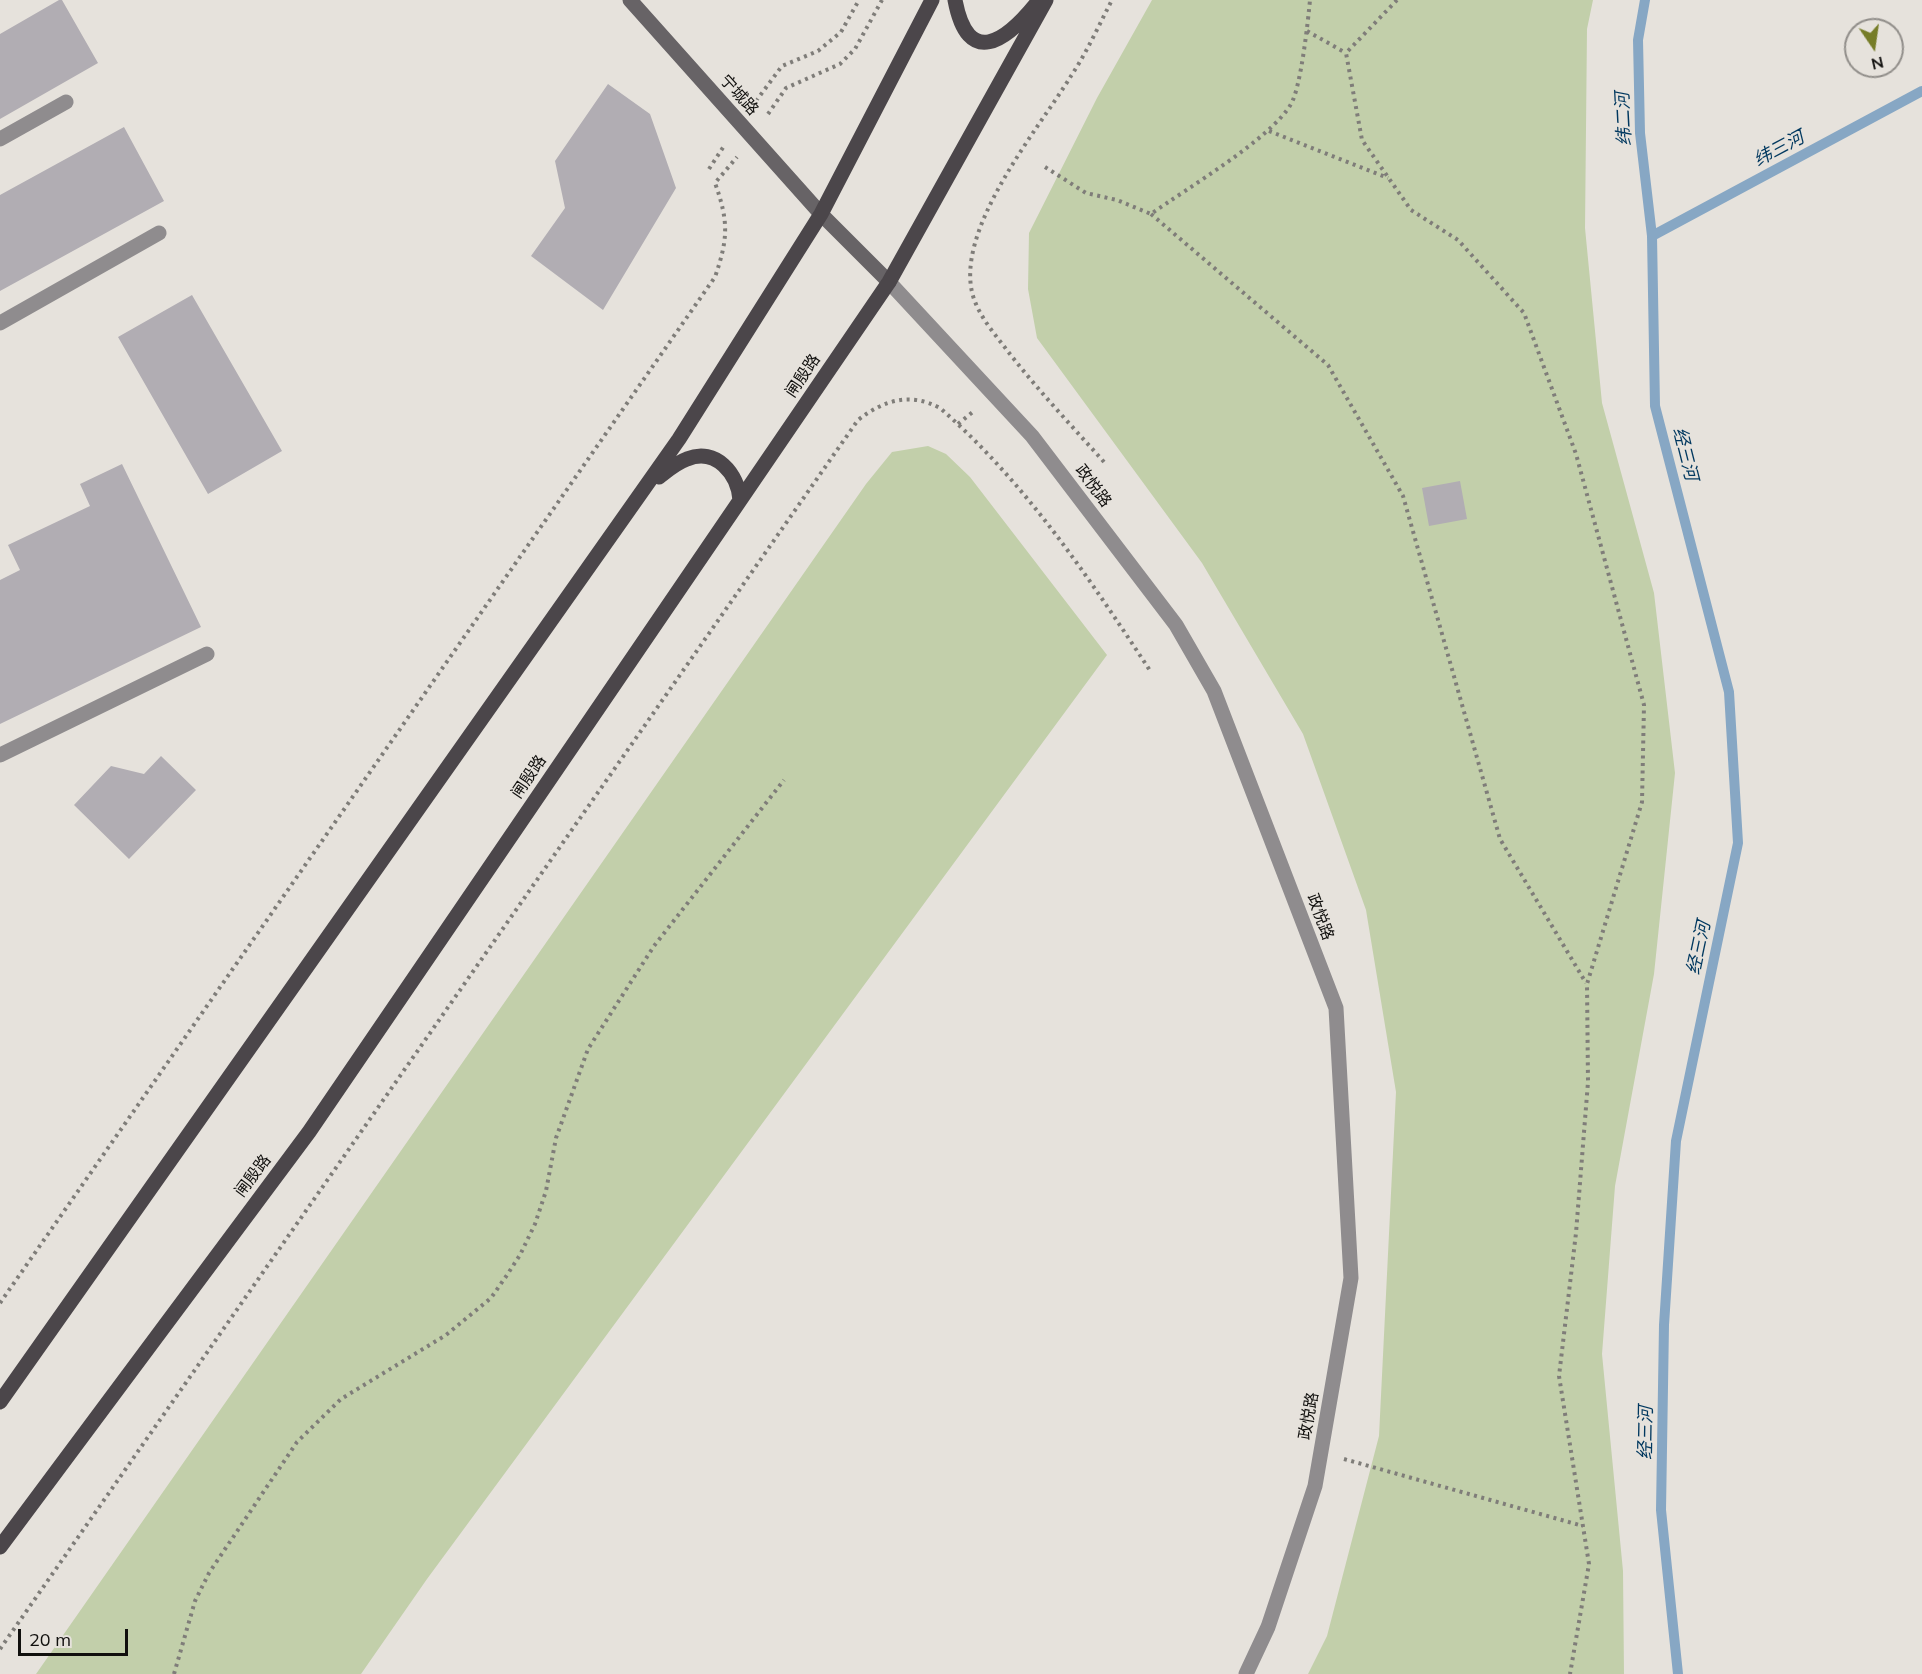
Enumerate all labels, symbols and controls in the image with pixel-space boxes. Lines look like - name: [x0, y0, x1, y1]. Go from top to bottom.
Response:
- north arrow: [1844, 18, 1904, 78]
- text: N: [1869, 52, 1886, 75]
- street label: 宁城路: [716, 71, 762, 119]
- water label: 纬二河: [1612, 91, 1636, 147]
- water label: 纬三河: [1750, 127, 1808, 171]
- street label: 闸殷路: [782, 351, 824, 401]
- water label: 经三河: [1668, 425, 1702, 483]
- street label: 政悦路: [1071, 461, 1115, 511]
- street label: 闸殷路: [508, 752, 550, 802]
- street label: 政悦路: [1302, 891, 1338, 943]
- water label: 经三河: [1683, 919, 1715, 977]
- street label: 闸殷路: [231, 1151, 275, 1201]
- street label: 政悦路: [1295, 1391, 1323, 1441]
- water label: 经三河: [1635, 1406, 1657, 1460]
- scale bar: [21, 1617, 130, 1655]
- text: 20 m: [29, 1628, 71, 1651]

